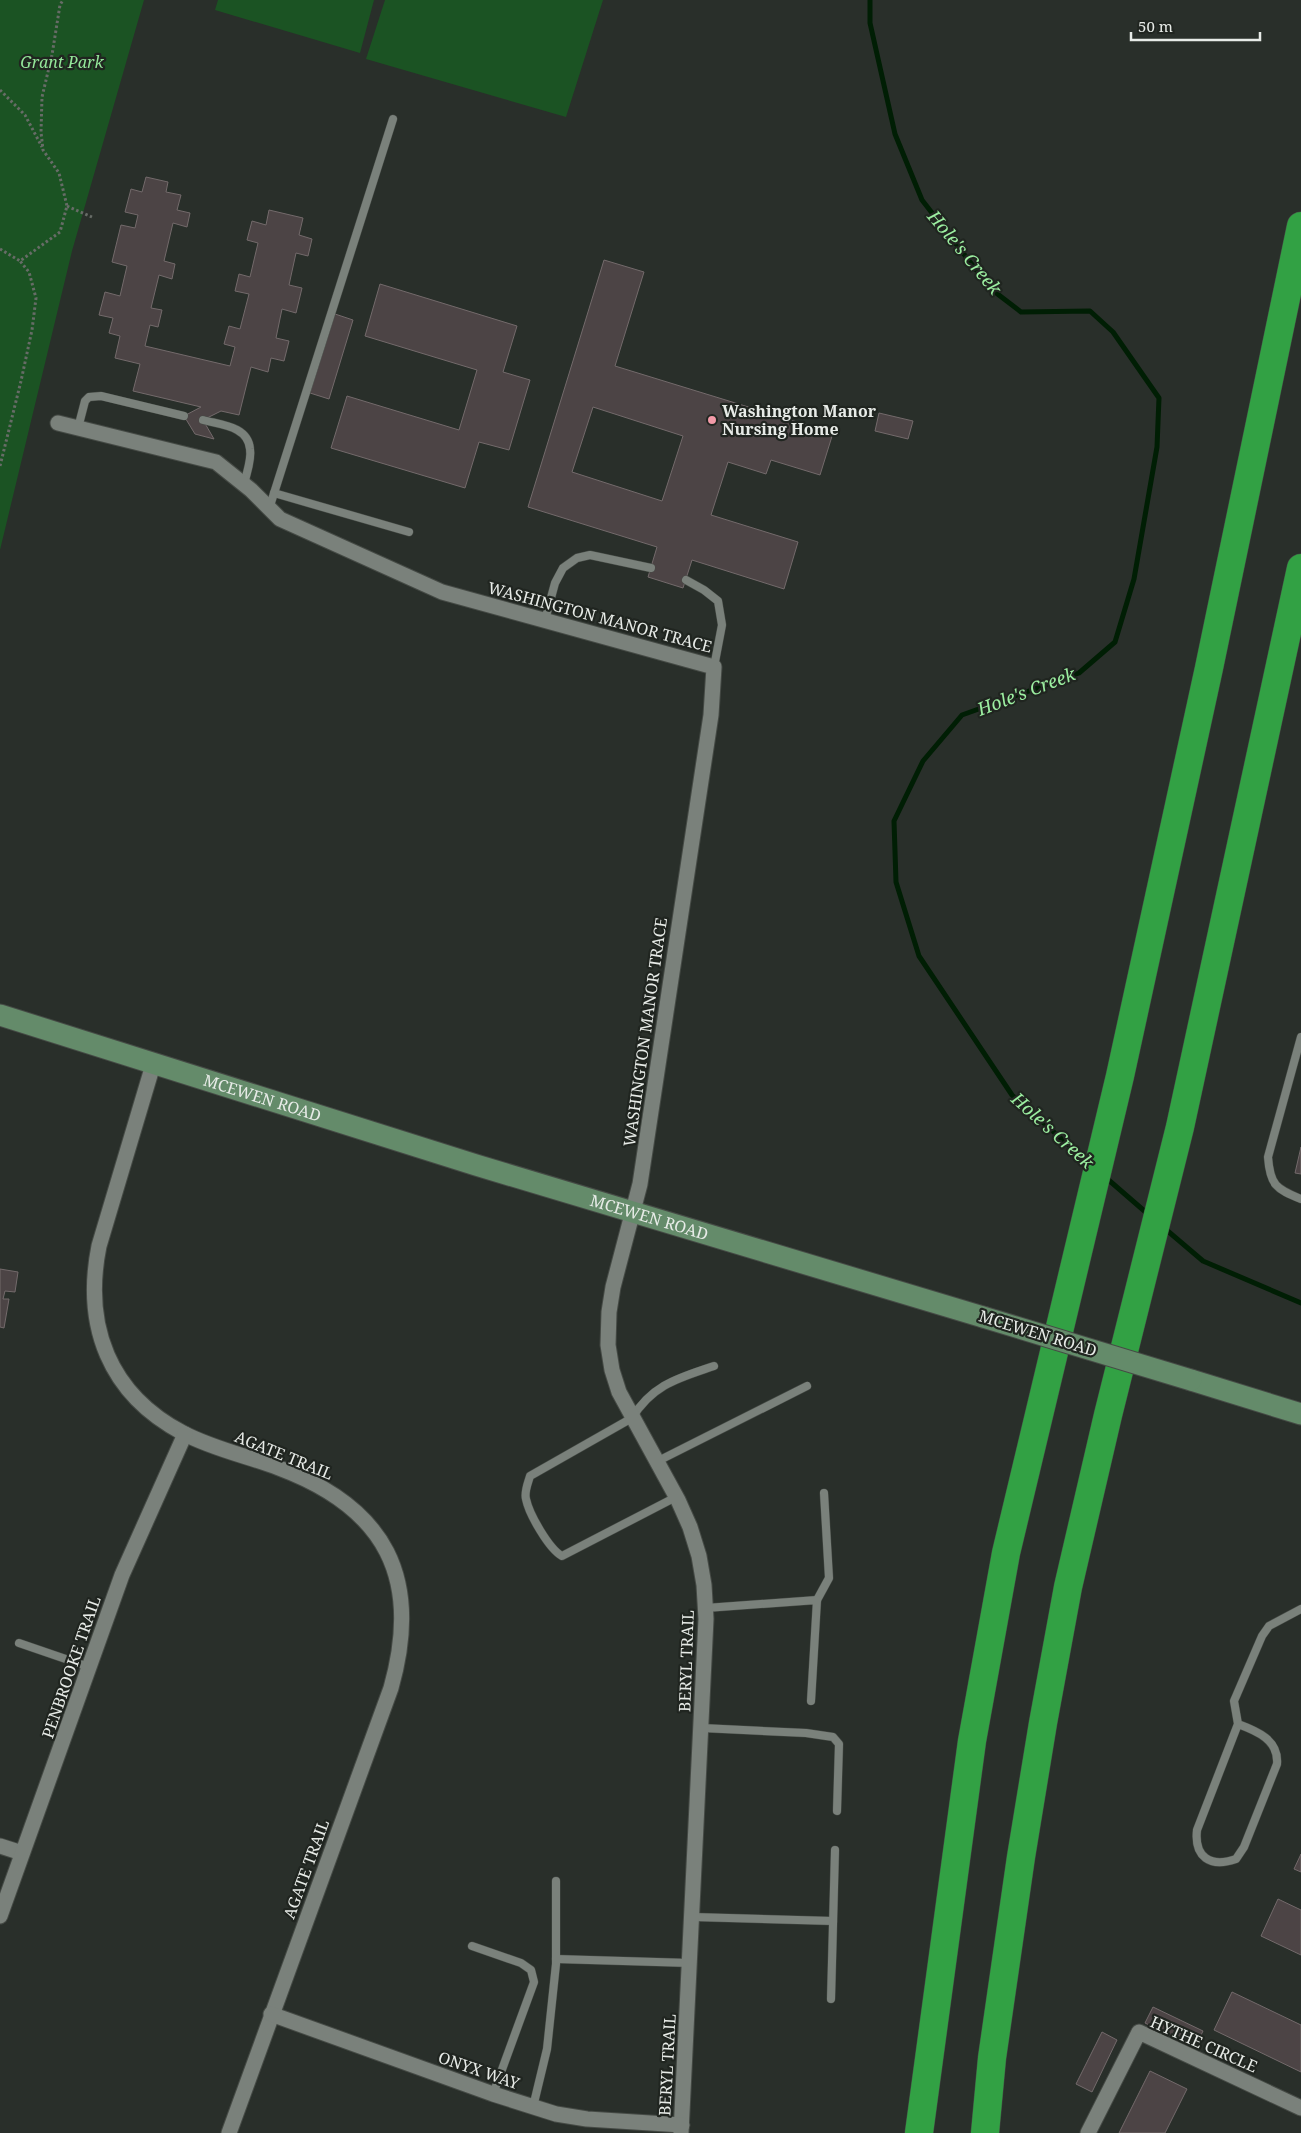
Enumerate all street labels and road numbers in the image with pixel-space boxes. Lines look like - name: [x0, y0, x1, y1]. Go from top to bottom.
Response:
- street label: WASHINGTON MANOR TRACE: [485, 576, 715, 658]
- street label: WASHINGTON MANOR TRACE: [618, 916, 672, 1148]
- street label: MCEWEN ROAD: [201, 1069, 324, 1127]
- street label: MCEWEN ROAD: [588, 1189, 711, 1245]
- street label: MCEWEN ROAD: [976, 1305, 1100, 1361]
- street label: AGATE TRAIL: [232, 1425, 336, 1485]
- street label: PENBROOKE TRAIL: [36, 1593, 106, 1741]
- street label: BERYL TRAIL: [673, 1610, 699, 1712]
- street label: AGATE TRAIL: [278, 1816, 334, 1922]
- street label: HYTHE CIRCLE: [1147, 2011, 1261, 2077]
- street label: BERYL TRAIL: [653, 2013, 681, 2117]
- street label: ONYX WAY: [435, 2046, 524, 2094]

